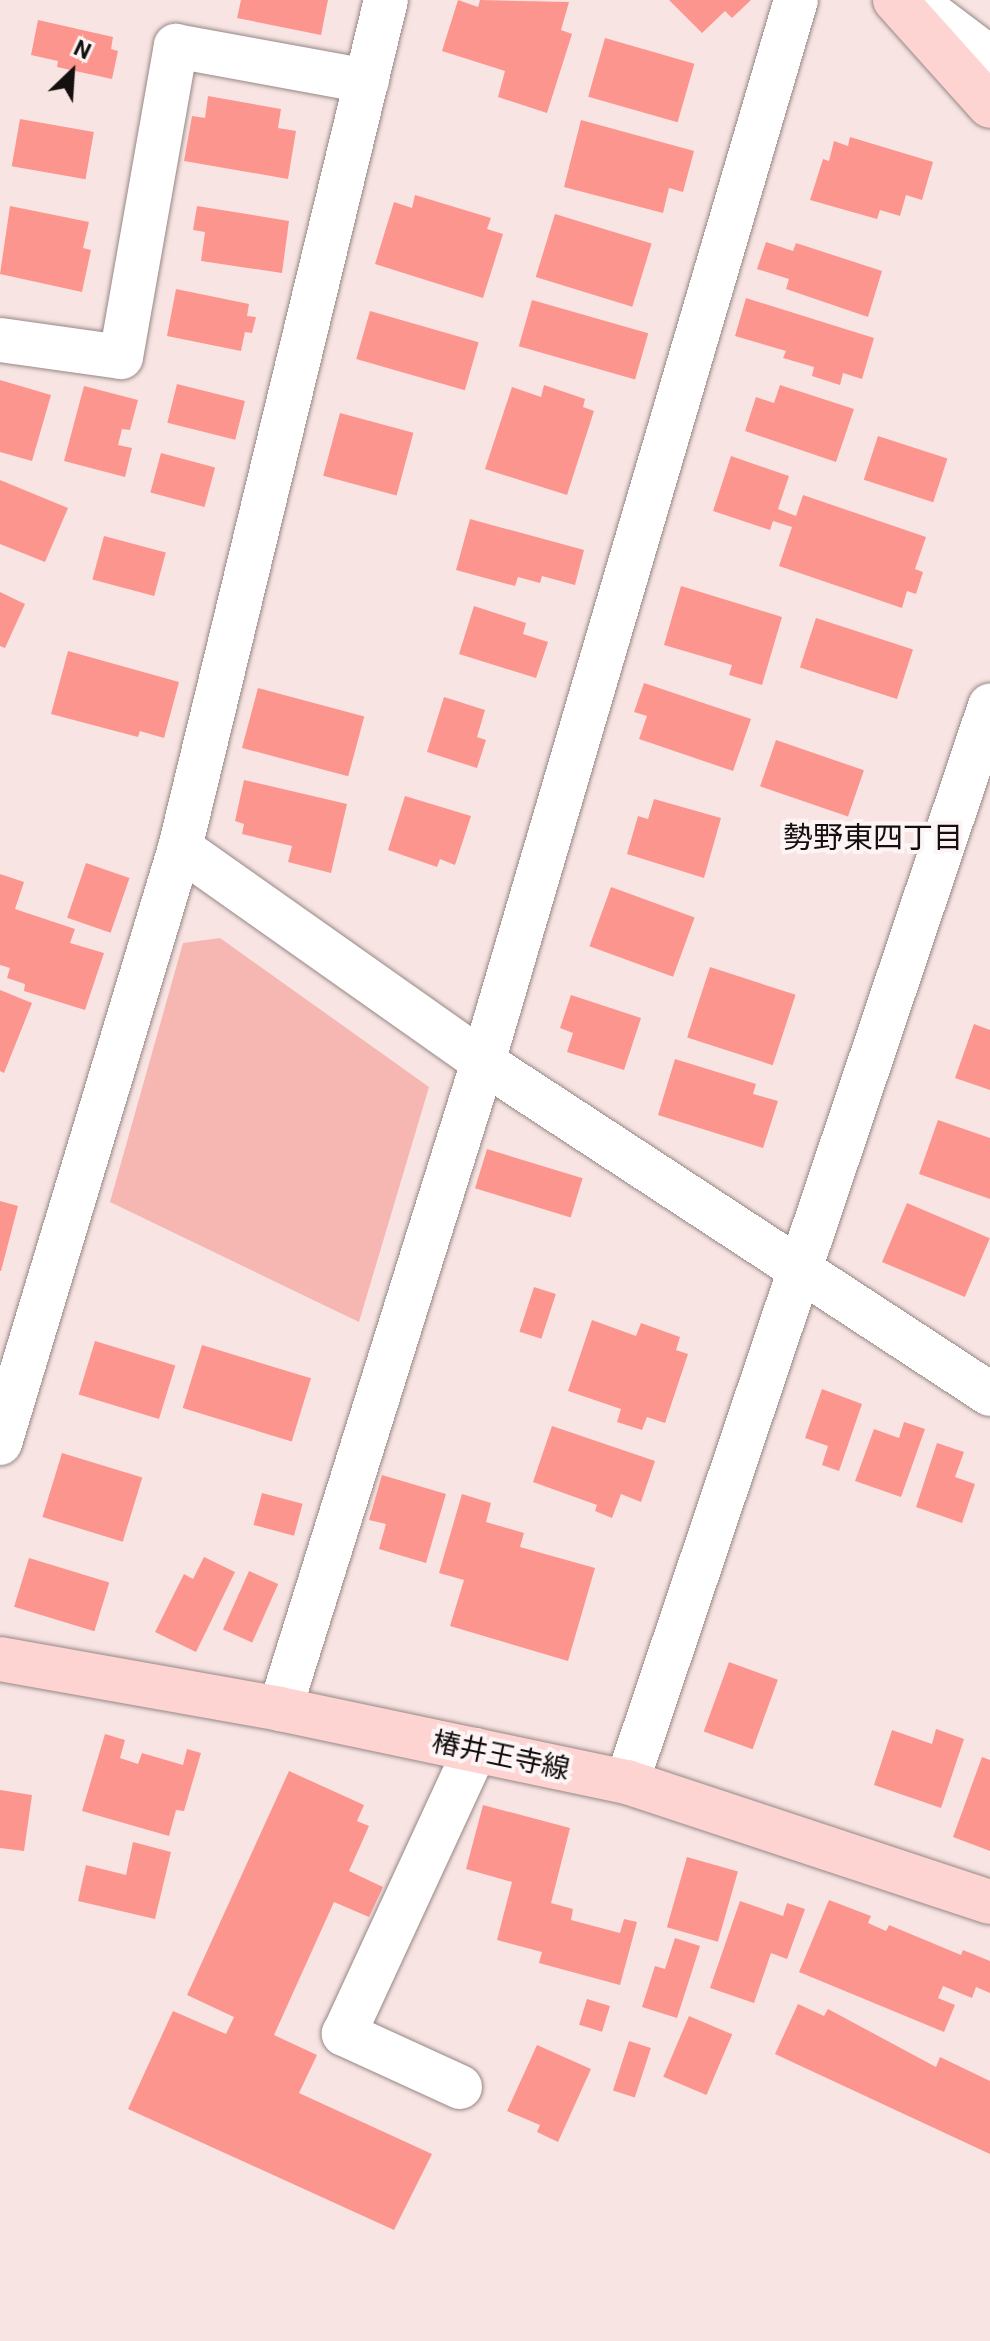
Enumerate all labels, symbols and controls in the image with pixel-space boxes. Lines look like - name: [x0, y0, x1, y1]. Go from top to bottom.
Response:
- north arrow: [32, 32, 112, 112]
- text: N: [70, 35, 95, 64]
- district label: 勢野東四丁目: [783, 820, 963, 856]
- street label: 椿井王寺線: [429, 1725, 573, 1787]

